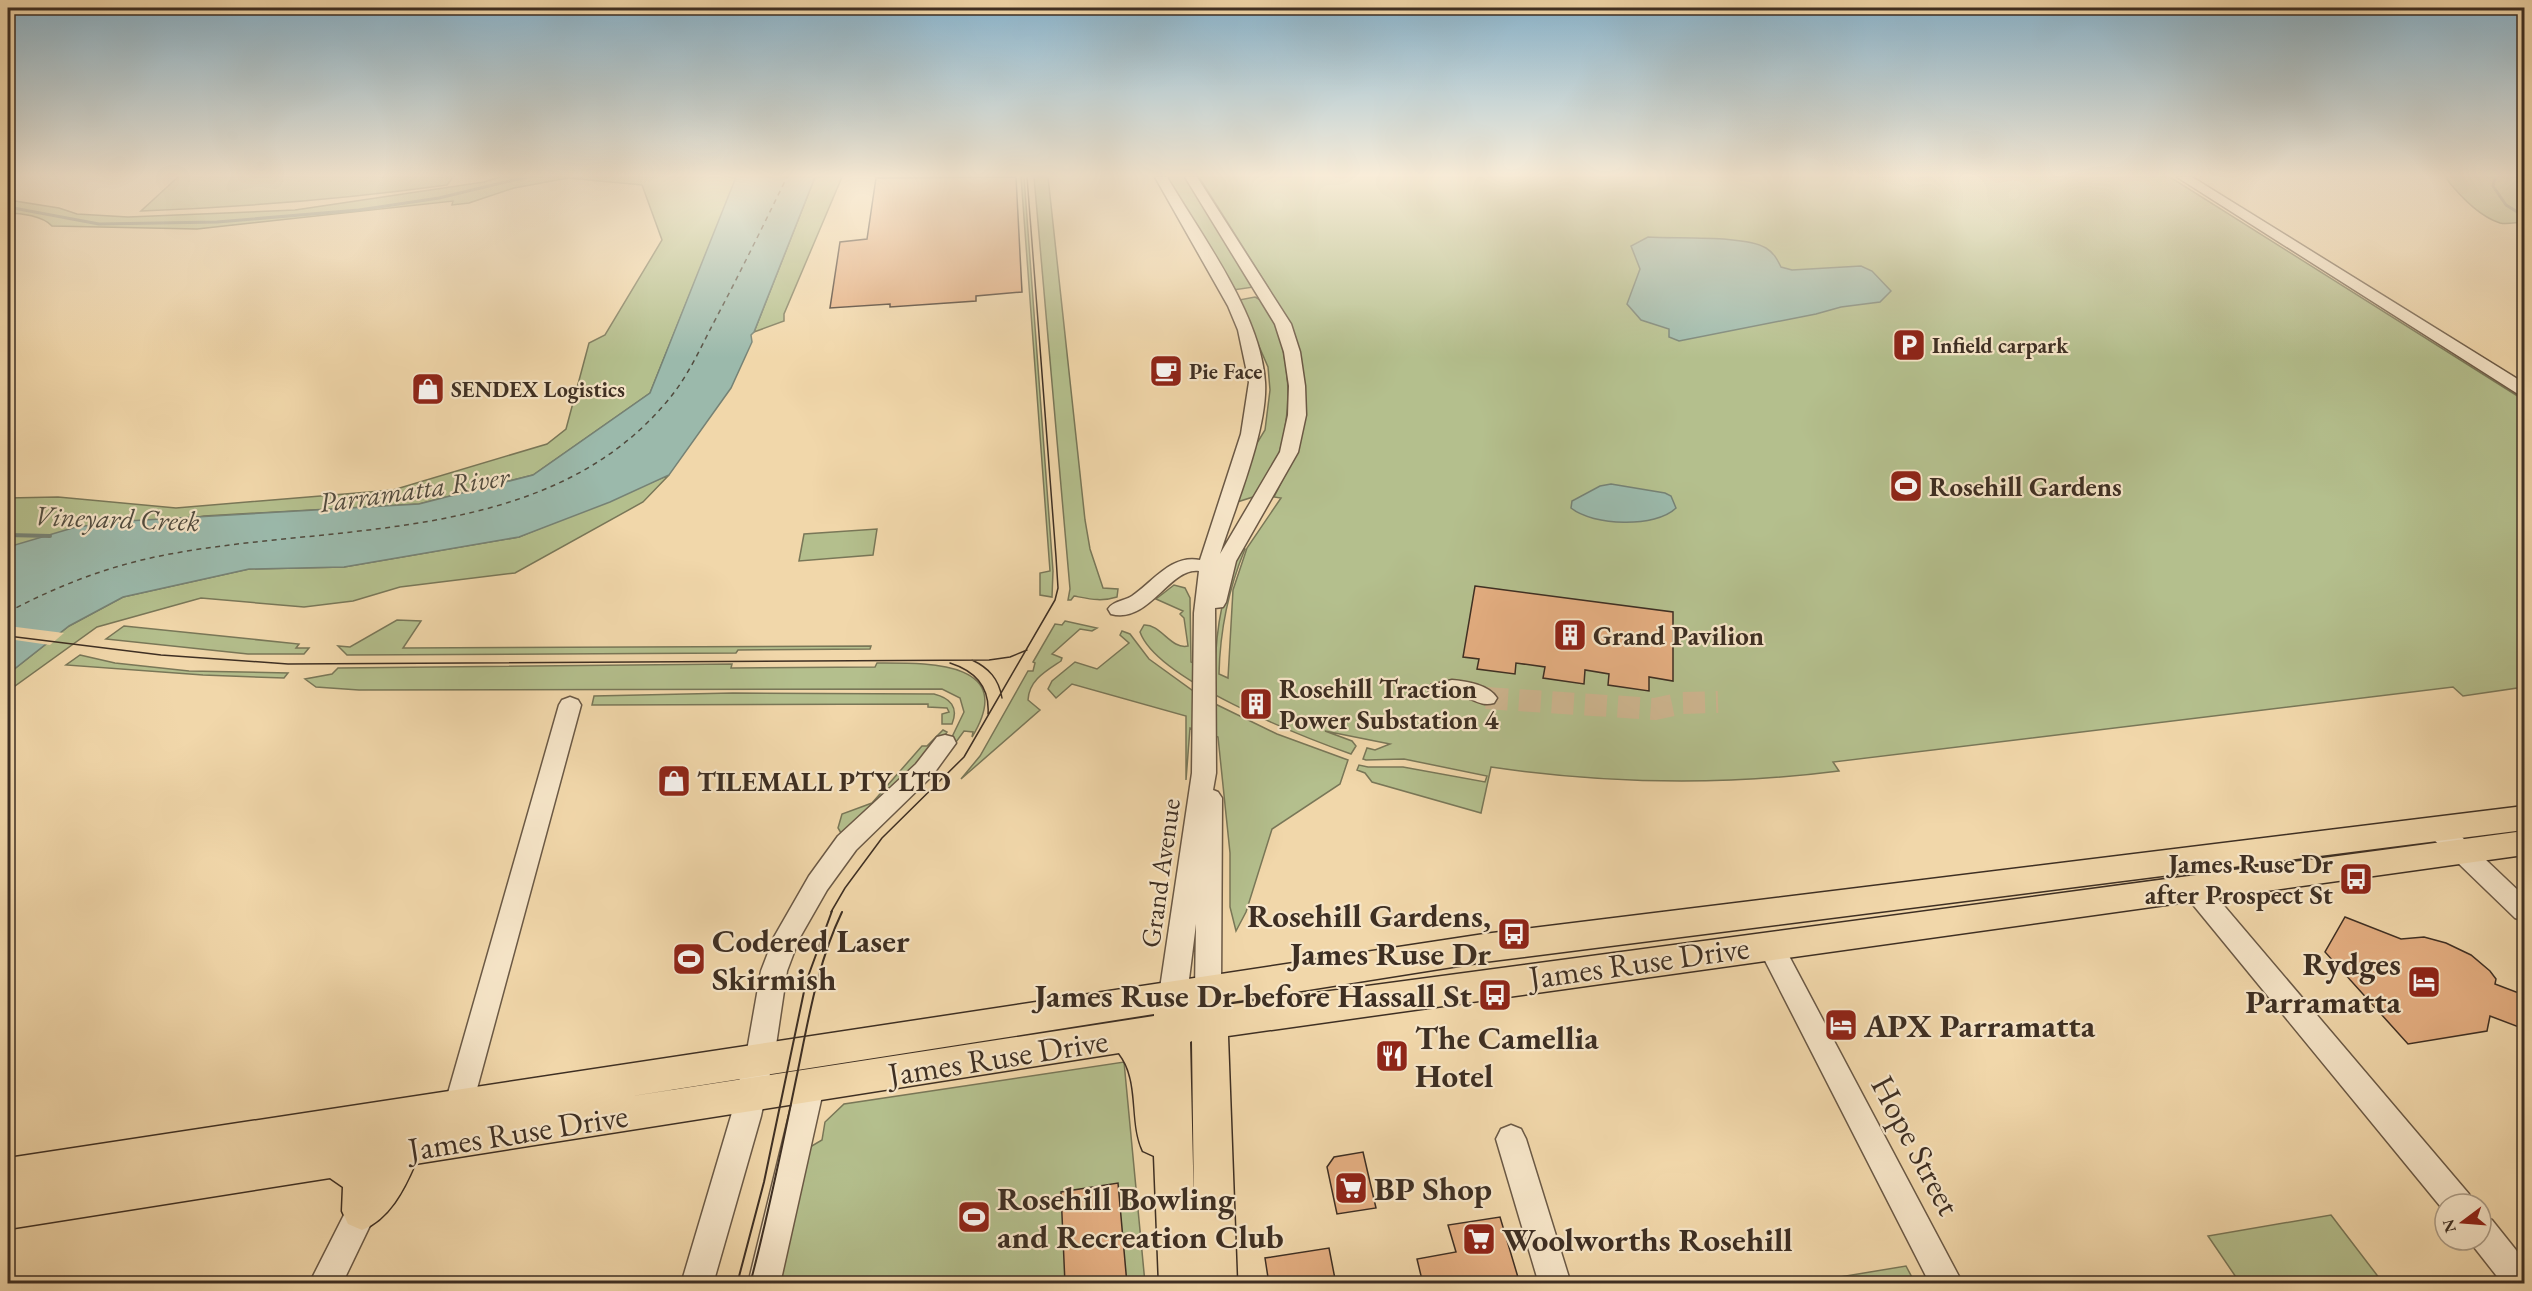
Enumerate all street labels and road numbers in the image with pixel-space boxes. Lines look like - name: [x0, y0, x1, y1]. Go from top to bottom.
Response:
- street label: Grand Avenue: [1132, 796, 1188, 950]
- street label: James Ruse Drive: [1523, 925, 1752, 999]
- street label: James Ruse Drive: [882, 1018, 1111, 1096]
- street label: Hope Street: [1861, 1068, 1971, 1223]
- street label: James Ruse Drive: [402, 1093, 631, 1171]

